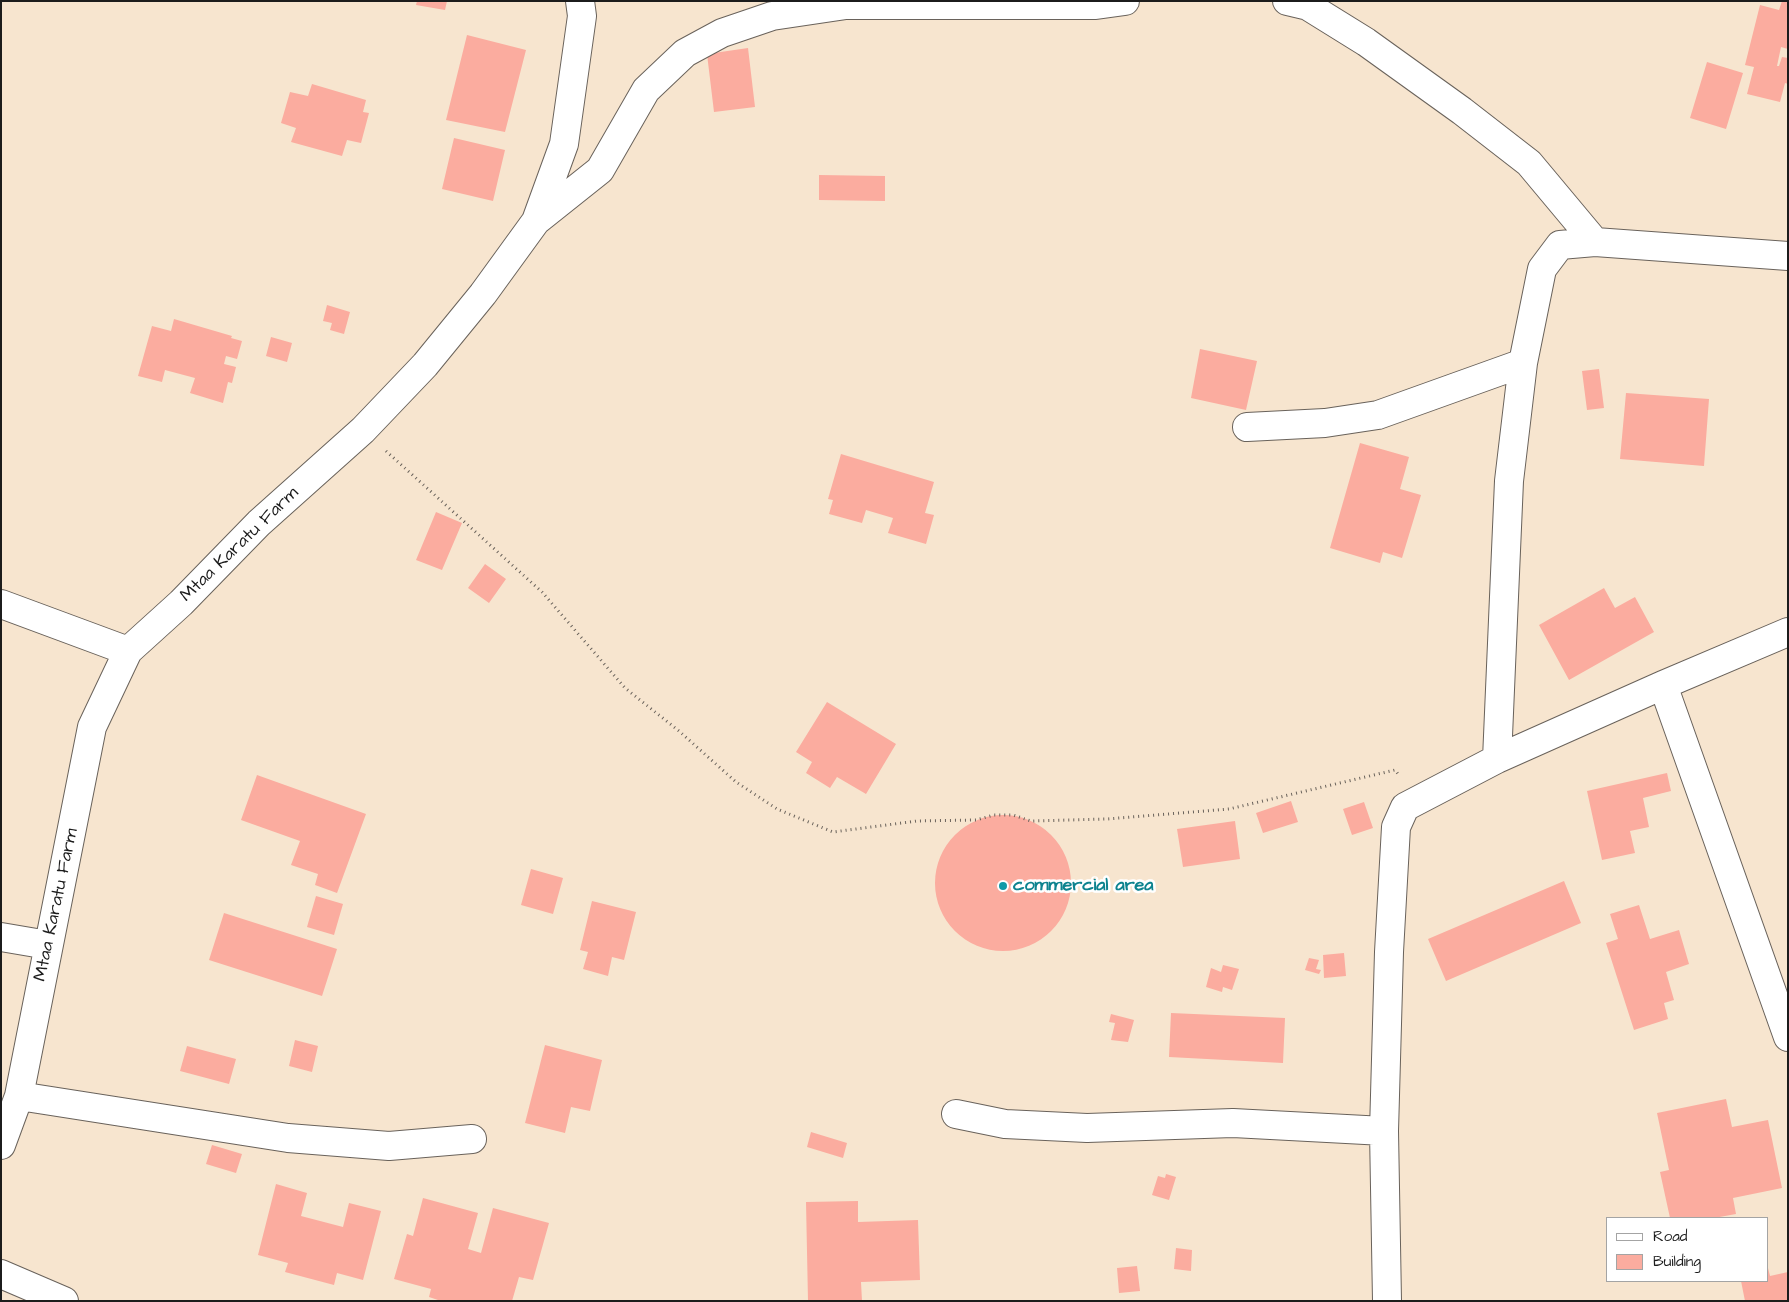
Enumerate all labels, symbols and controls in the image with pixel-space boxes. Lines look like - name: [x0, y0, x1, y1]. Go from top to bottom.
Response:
- street label: Mtaa Karatu Farm: [176, 483, 304, 607]
- street label: Mtaa Karatu Farm: [30, 826, 84, 984]
- place label: commercial area: [1013, 875, 1154, 897]
- marker: commercial area: [997, 880, 1009, 892]
- legend: [1606, 1217, 1769, 1282]
- text: Road: [1653, 1226, 1687, 1247]
- text: Building: [1653, 1251, 1701, 1272]

